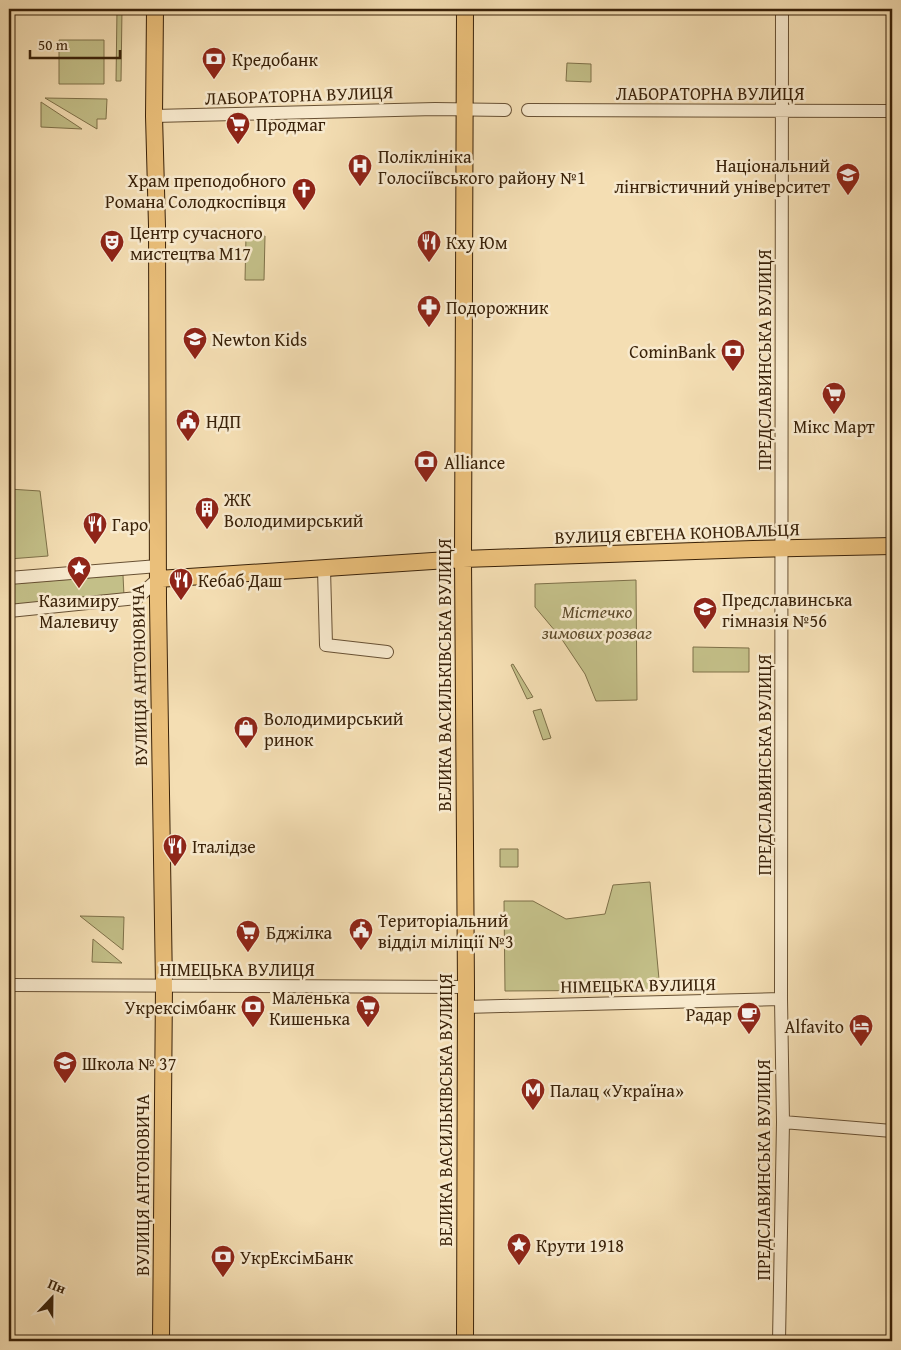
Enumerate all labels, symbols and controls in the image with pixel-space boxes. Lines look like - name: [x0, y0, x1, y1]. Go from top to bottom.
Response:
- scale bar: [30, 28, 120, 60]
- text: 50 m: [38, 34, 69, 55]
- bank icon: Кредобанк: [201, 46, 227, 80]
- place label: Кредобанк: [232, 46, 318, 73]
- street label: ЛАБОРАТОРНА ВУЛИЦЯ: [204, 78, 394, 112]
- street label: ЛАБОРАТОРНА ВУЛИЦЯ: [616, 80, 805, 107]
- supermarket icon: Продмаг: [225, 111, 251, 145]
- place label: Продмаг: [256, 111, 326, 138]
- place label: Поліклініка Голосіївського району №1: [378, 143, 586, 191]
- place label: Національний лінгвістичний університет: [614, 152, 830, 200]
- hospital icon: Поліклініка Голосіївського району №1: [347, 153, 373, 187]
- school or university icon: Національний лінгвістичний університет: [835, 162, 861, 196]
- place label: Храм преподобного Романа Солодкоспівця: [105, 167, 286, 215]
- church icon: Храм преподобного Романа Солодкоспівця: [291, 177, 317, 211]
- place label: Центр сучасного мистецтва M17: [130, 219, 263, 267]
- theatre icon: Центр сучасного мистецтва M17: [99, 229, 125, 263]
- restaurant icon: Кху Юм: [416, 229, 442, 263]
- place label: Кху Юм: [446, 229, 508, 256]
- street label: ПРЕДСЛАВИНСЬКА ВУЛИЦЯ: [751, 249, 778, 470]
- pharmacy icon: Подорожник: [416, 294, 442, 328]
- place label: Подорожник: [446, 294, 549, 321]
- school or university icon: Newton Kids: [182, 326, 208, 360]
- place label: Newton Kids: [212, 326, 307, 353]
- place label: CominBank: [629, 338, 717, 365]
- bank icon: CominBank: [720, 338, 746, 372]
- supermarket icon: Мікс Март: [821, 381, 847, 415]
- public building icon: НДП: [175, 408, 201, 442]
- place label: НДП: [206, 408, 241, 435]
- place label: Мікс Март: [793, 413, 875, 440]
- bank icon: Alliance: [413, 449, 439, 483]
- place label: Alliance: [444, 449, 505, 476]
- place label: ЖК Володимирський: [223, 486, 364, 534]
- building icon: ЖК Володимирський: [194, 496, 220, 530]
- restaurant icon: Гаро: [82, 511, 108, 545]
- place label: Гаро: [112, 511, 148, 538]
- street label: ВУЛИЦЯ ЄВГЕНА КОНОВАЛЬЦЯ: [554, 515, 800, 551]
- street label: ВЕЛИКА ВАСИЛЬКІВСЬКА ВУЛИЦЯ: [431, 538, 458, 811]
- place icon: Казимиру Малевичу: [66, 555, 92, 589]
- restaurant icon: Кебаб Даш: [168, 567, 194, 601]
- place label: Кебаб Даш: [198, 567, 283, 594]
- street label: ВУЛИЦЯ АНТОНОВИЧА: [124, 584, 154, 766]
- place label: Предславинська гімназія №56: [722, 586, 853, 634]
- place label: Казимиру Малевичу: [39, 587, 119, 635]
- school or university icon: Предславинська гімназія №56: [692, 596, 718, 630]
- park label: Містечко зимових розваг: [541, 598, 652, 646]
- street label: ПРЕДСЛАВИНСЬКА ВУЛИЦЯ: [751, 654, 778, 875]
- place label: Володимирський ринок: [264, 705, 404, 753]
- shop icon: Володимирський ринок: [233, 715, 259, 749]
- restaurant icon: Італідзе: [162, 833, 188, 867]
- place label: Італідзе: [192, 833, 256, 860]
- place label: Територіальний відділ міліції №3: [378, 907, 514, 955]
- public building icon: Територіальний відділ міліції №3: [348, 917, 374, 951]
- supermarket icon: Бджілка: [235, 919, 261, 953]
- place label: Бджілка: [266, 919, 333, 946]
- street label: НІМЕЦЬКА ВУЛИЦЯ: [159, 956, 315, 983]
- street label: НІМЕЦЬКА ВУЛИЦЯ: [560, 970, 716, 1000]
- street label: ВЕЛИКА ВАСИЛЬКІВСЬКА ВУЛИЦЯ: [432, 973, 459, 1246]
- place label: Маленька Кишенька: [269, 984, 350, 1032]
- place label: Укрексімбанк: [124, 994, 237, 1021]
- bank icon: Укрексімбанк: [240, 994, 266, 1028]
- supermarket icon: Маленька Кишенька: [355, 994, 381, 1028]
- place label: Радар: [686, 1001, 732, 1028]
- cafe icon: Радар: [736, 1001, 762, 1035]
- place label: Alfavito: [784, 1013, 844, 1040]
- hotel icon: Alfavito: [848, 1013, 874, 1047]
- school or university icon: Школа № 37: [52, 1050, 78, 1084]
- place label: Школа № 37: [82, 1050, 176, 1077]
- street label: ПРЕДСЛАВИНСЬКА ВУЛИЦЯ: [750, 1059, 777, 1280]
- metro station icon: Палац «Україна»: [520, 1077, 546, 1111]
- place label: Палац «Україна»: [550, 1077, 684, 1104]
- street label: ВУЛИЦЯ АНТОНОВИЧА: [129, 1094, 156, 1276]
- place icon: Крути 1918: [506, 1232, 532, 1266]
- place label: Крути 1918: [536, 1232, 624, 1259]
- bank icon: УкрЕксімБанк: [210, 1244, 236, 1278]
- place label: УкрЕксімБанк: [240, 1244, 354, 1271]
- north arrow: [28, 1272, 78, 1322]
- text: Пн: [45, 1273, 69, 1299]

